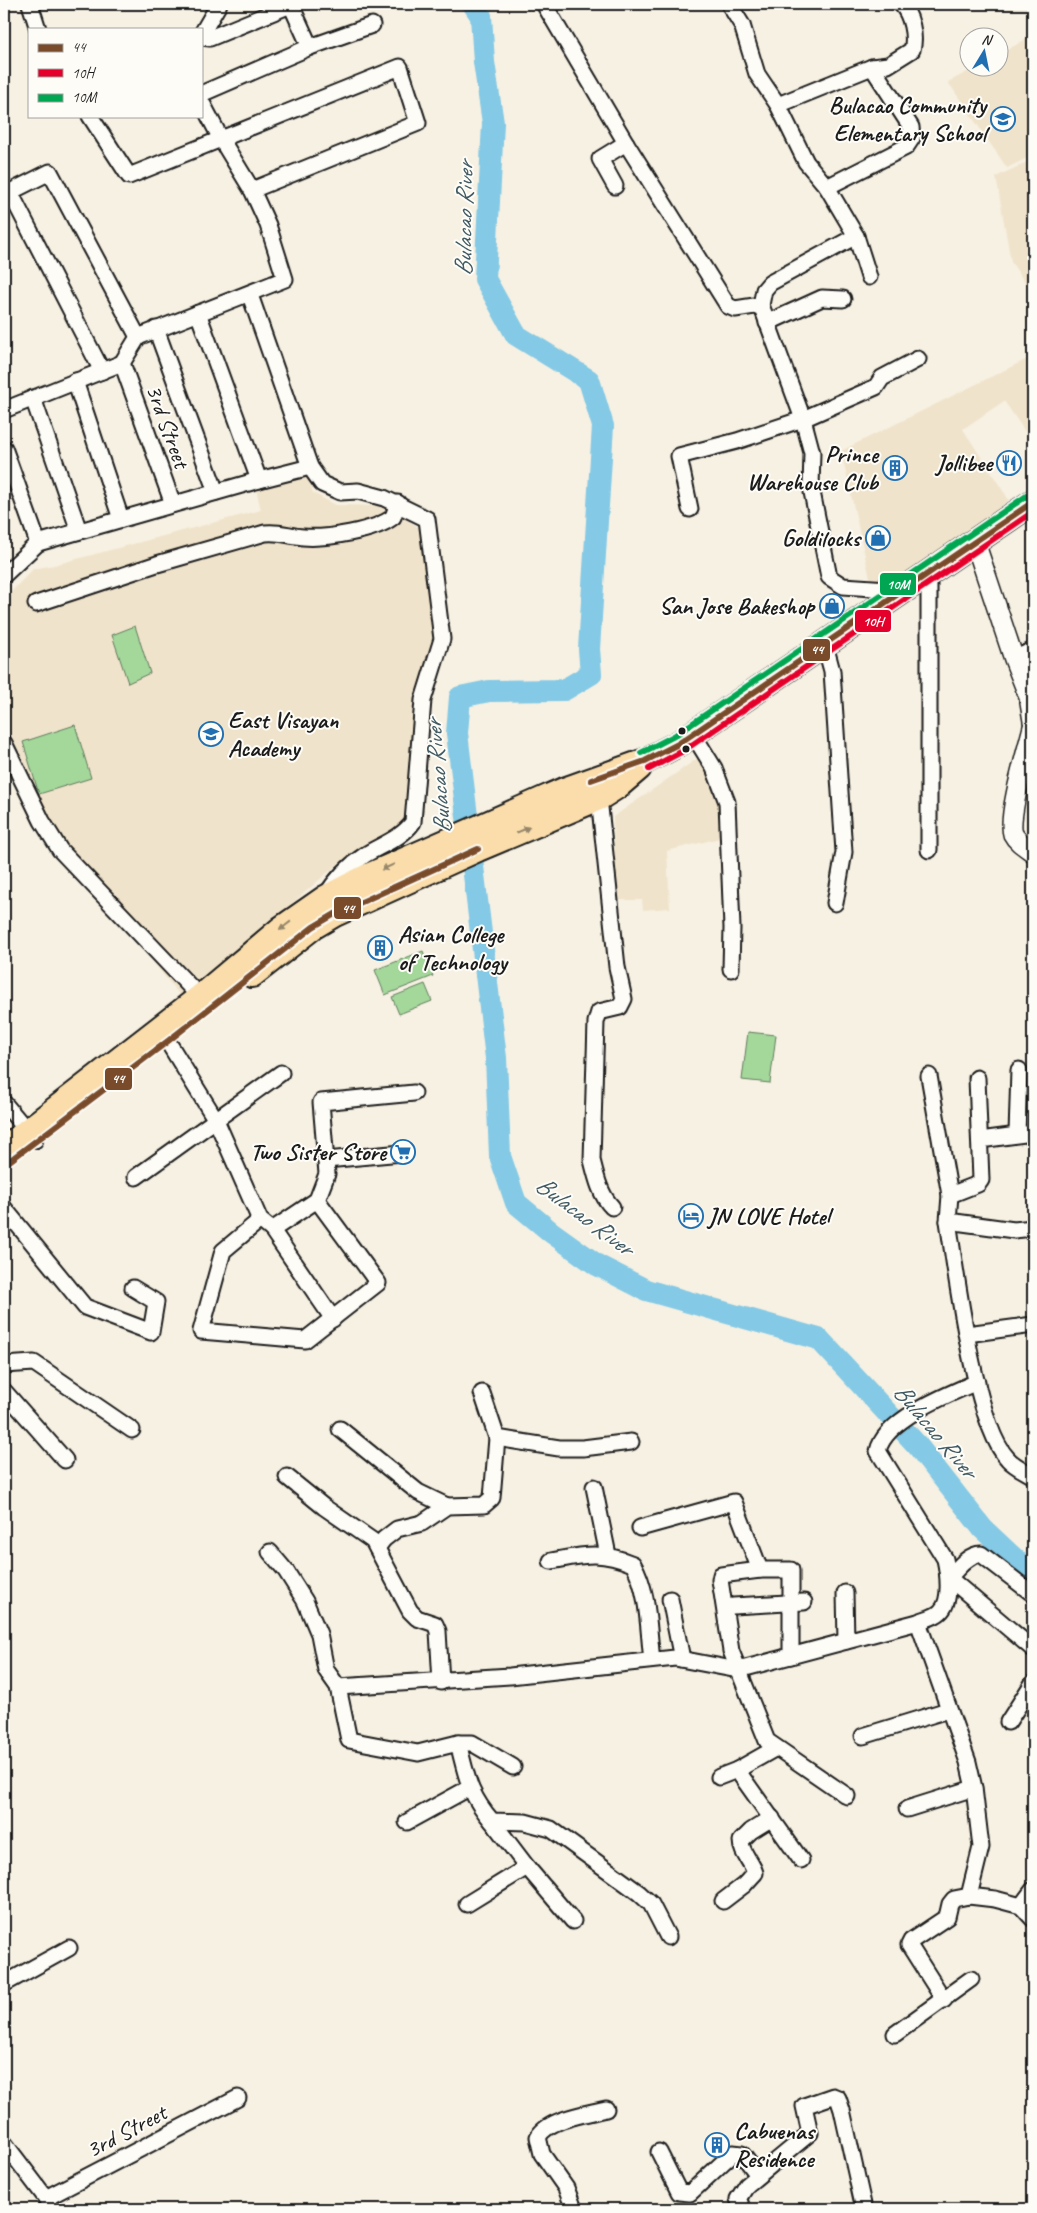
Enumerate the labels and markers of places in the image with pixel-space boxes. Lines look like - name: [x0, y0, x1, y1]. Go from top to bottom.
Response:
- place label: Bulacao Community Elementary School: [829, 90, 991, 148]
- school or university icon: Bulacao Community Elementary School: [990, 106, 1016, 132]
- place label: Prince Warehouse Club: [747, 439, 880, 497]
- place label: Jollibee: [934, 448, 994, 478]
- restaurant icon: Jollibee: [996, 450, 1022, 476]
- building icon: Prince Warehouse Club: [882, 455, 908, 481]
- place label: Goldilocks: [782, 523, 863, 553]
- shop icon: Goldilocks: [865, 525, 891, 551]
- place label: San Jose Bakeshop: [659, 591, 816, 621]
- shop icon: San Jose Bakeshop: [819, 593, 845, 619]
- place label: East Visayan Academy: [228, 705, 339, 763]
- school or university icon: East Visayan Academy: [198, 721, 224, 747]
- unlabelled marker: [677, 726, 687, 736]
- unlabelled marker: [681, 744, 691, 754]
- place label: Asian College of Technology: [398, 919, 509, 977]
- building icon: Asian College of Technology: [367, 935, 393, 961]
- place label: Two Sister Store: [250, 1137, 388, 1167]
- supermarket icon: Two Sister Store: [390, 1139, 416, 1165]
- place label: JN LOVE Hotel: [706, 1201, 834, 1231]
- hotel icon: JN LOVE Hotel: [678, 1203, 704, 1229]
- place label: Cabuenas Residence: [734, 2116, 816, 2174]
- building icon: Cabuenas Residence: [704, 2132, 730, 2158]

